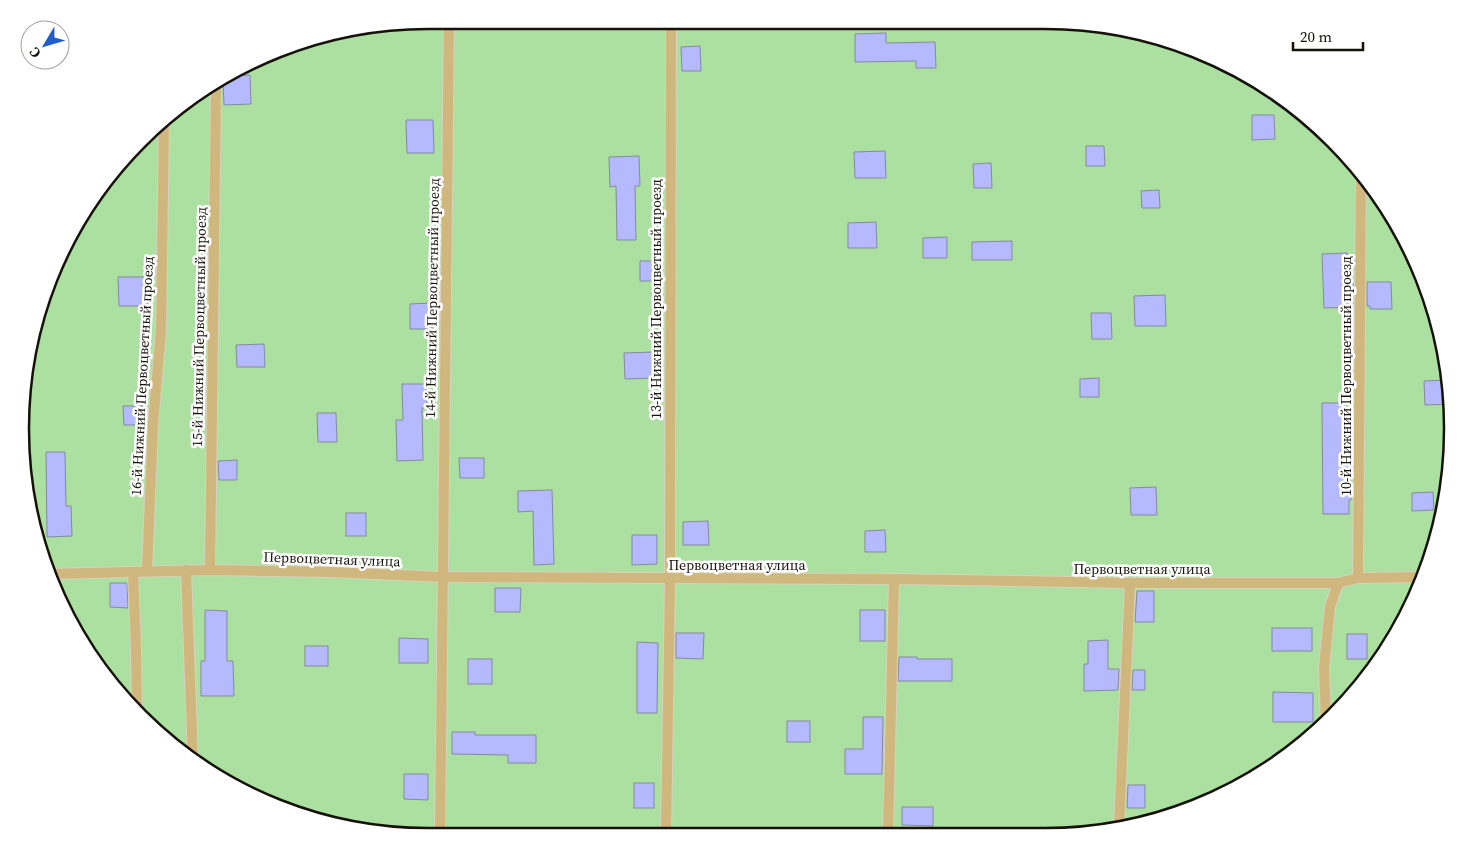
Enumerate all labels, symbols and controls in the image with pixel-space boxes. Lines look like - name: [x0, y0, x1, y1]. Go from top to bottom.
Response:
- north arrow: [20, 20, 70, 70]
- scale bar: [1293, 20, 1363, 52]
- text: 20 m: [1300, 26, 1332, 47]
- text: С: [24, 43, 45, 63]
- street label: 14-й Нижний Первоцветный проезд: [420, 178, 444, 418]
- street label: 13-й Нижний Первоцветный проезд: [646, 179, 666, 419]
- street label: 15-й Нижний Первоцветный проезд: [187, 207, 211, 447]
- street label: 16-й Нижний Первоцветный проезд: [126, 256, 158, 496]
- street label: 10-й Нижний Первоцветный проезд: [1336, 256, 1356, 496]
- street label: Первоцветная улица: [263, 547, 402, 571]
- street label: Первоцветная улица: [668, 555, 806, 575]
- street label: Первоцветная улица: [1073, 559, 1211, 579]

